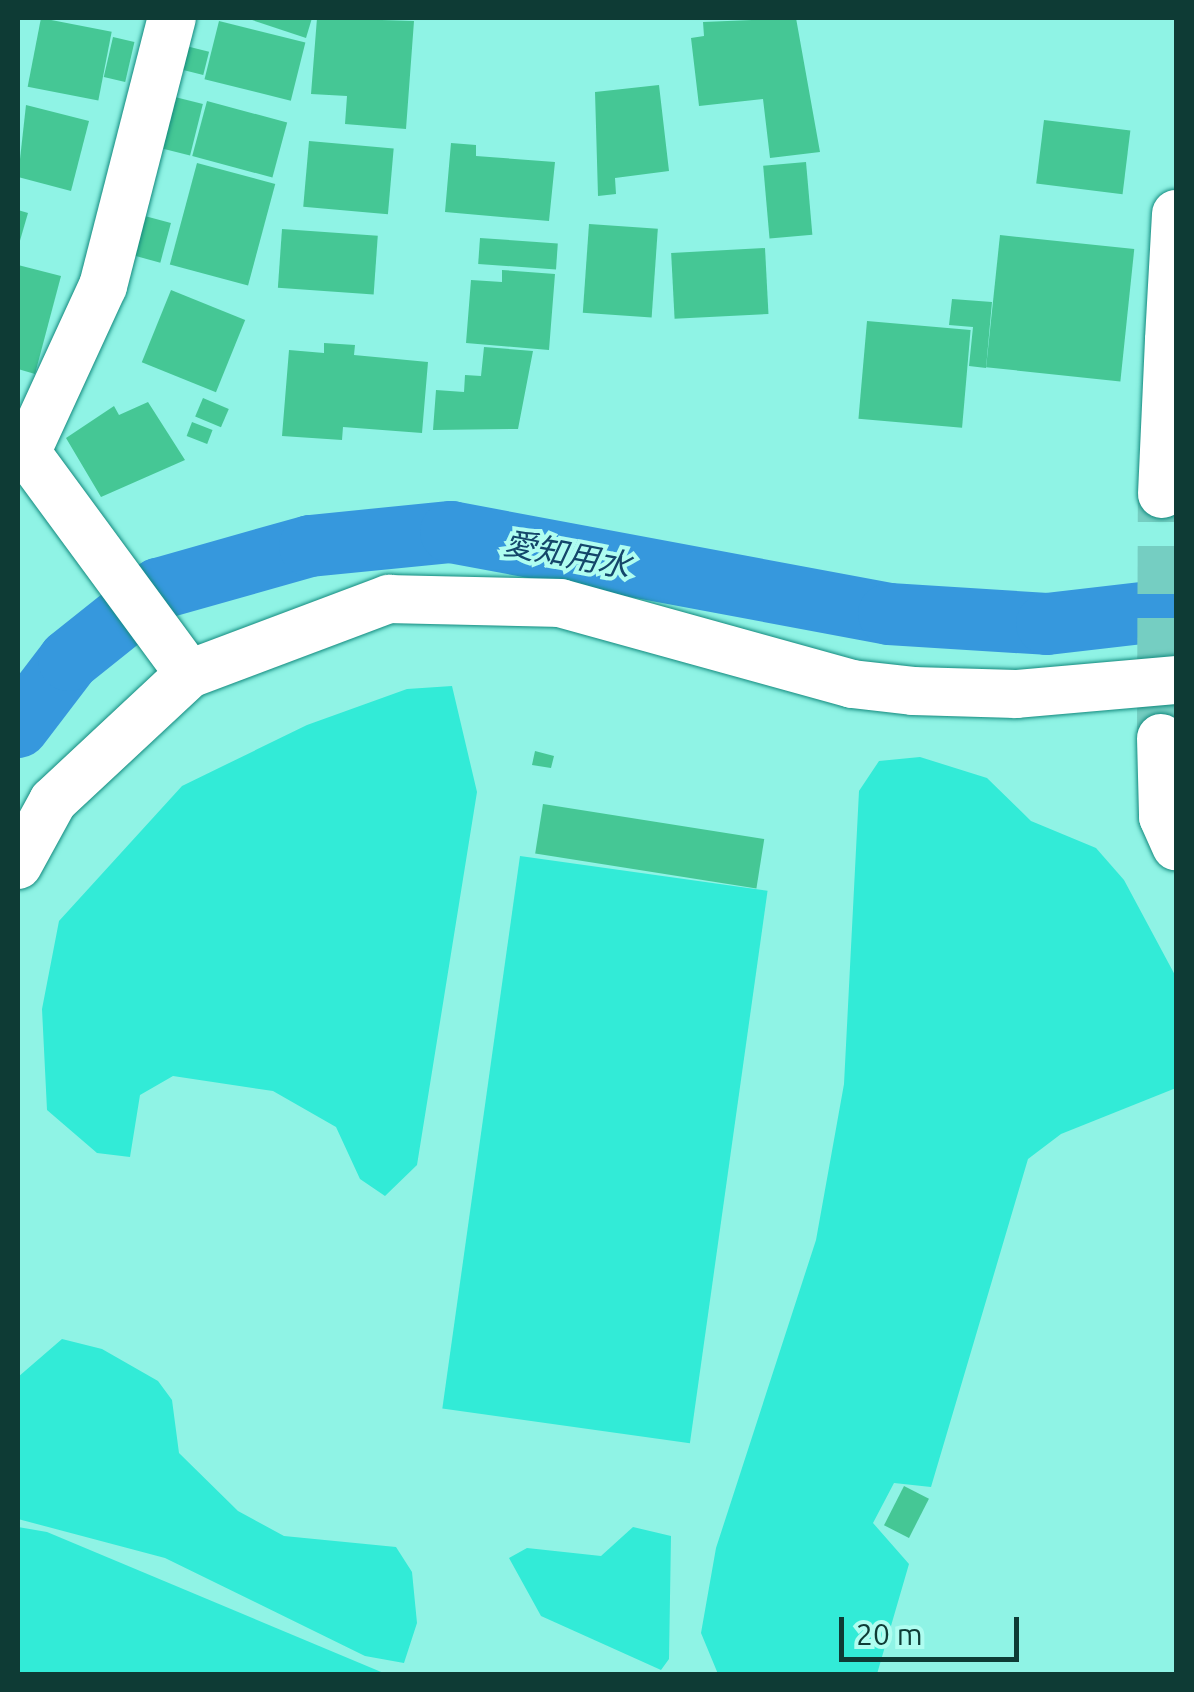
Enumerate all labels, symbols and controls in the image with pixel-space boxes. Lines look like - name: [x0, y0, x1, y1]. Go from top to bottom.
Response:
- water label: 愛知用水: [501, 523, 633, 585]
- scale bar: [844, 1597, 1024, 1659]
- text: 20 m: [856, 1617, 923, 1651]

